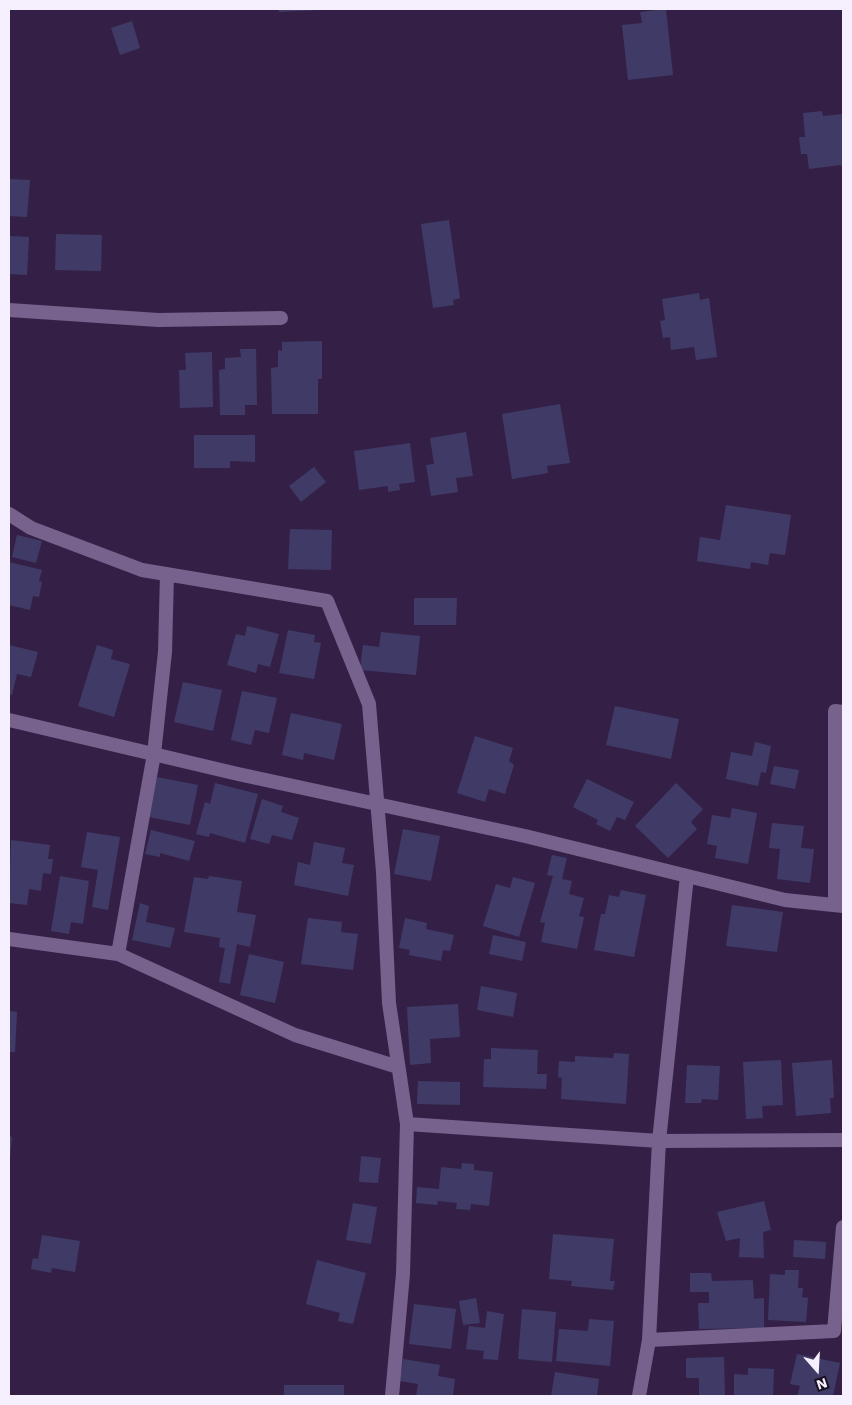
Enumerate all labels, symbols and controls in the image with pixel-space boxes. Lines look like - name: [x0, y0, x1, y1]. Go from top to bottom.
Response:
- north arrow: [792, 1345, 842, 1395]
- text: N: [814, 1375, 829, 1393]

